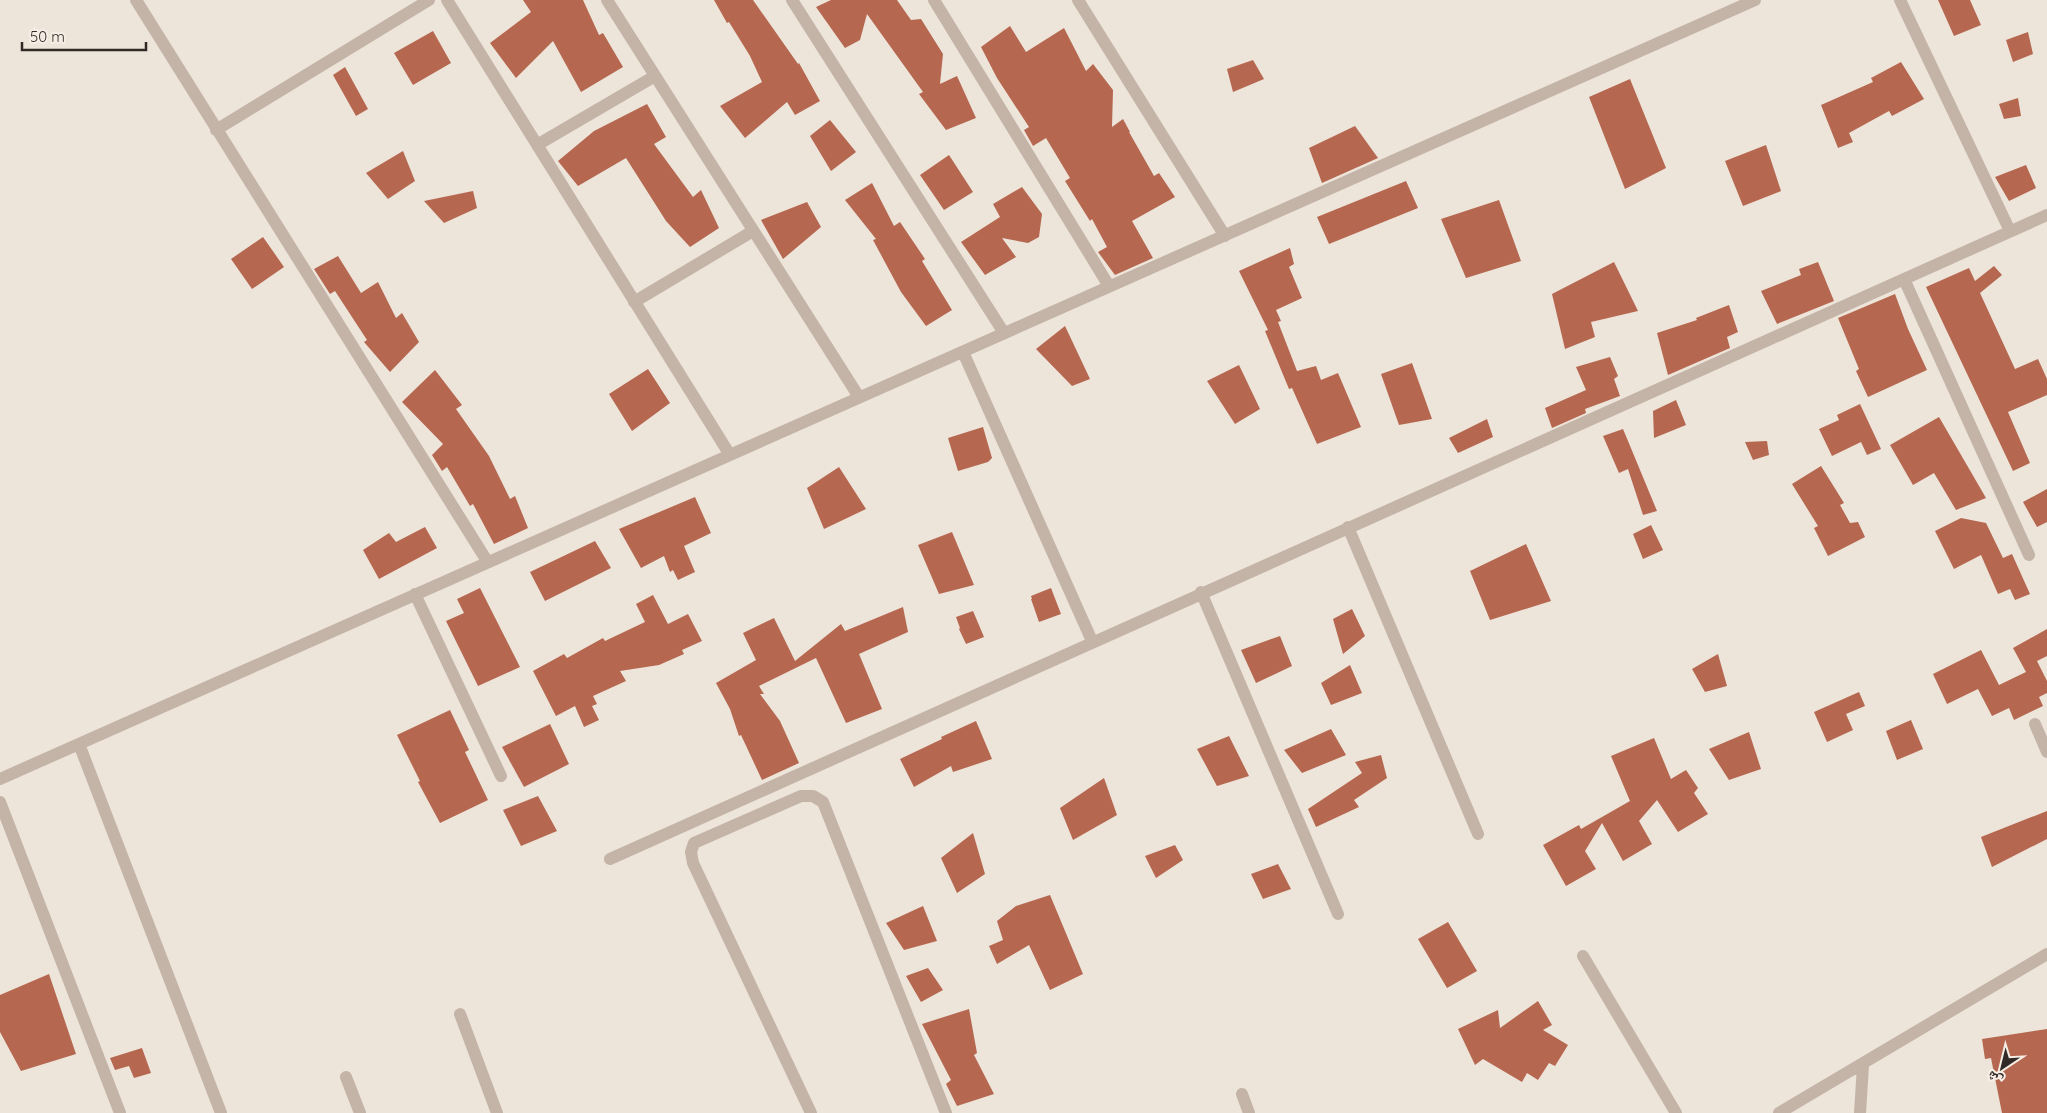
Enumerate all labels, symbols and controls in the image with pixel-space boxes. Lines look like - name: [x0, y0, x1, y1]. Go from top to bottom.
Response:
- scale bar: [22, 20, 146, 52]
- text: 50 m: [30, 27, 65, 46]
- north arrow: [1977, 1043, 2027, 1093]
- text: ش: [1983, 1067, 2006, 1090]

